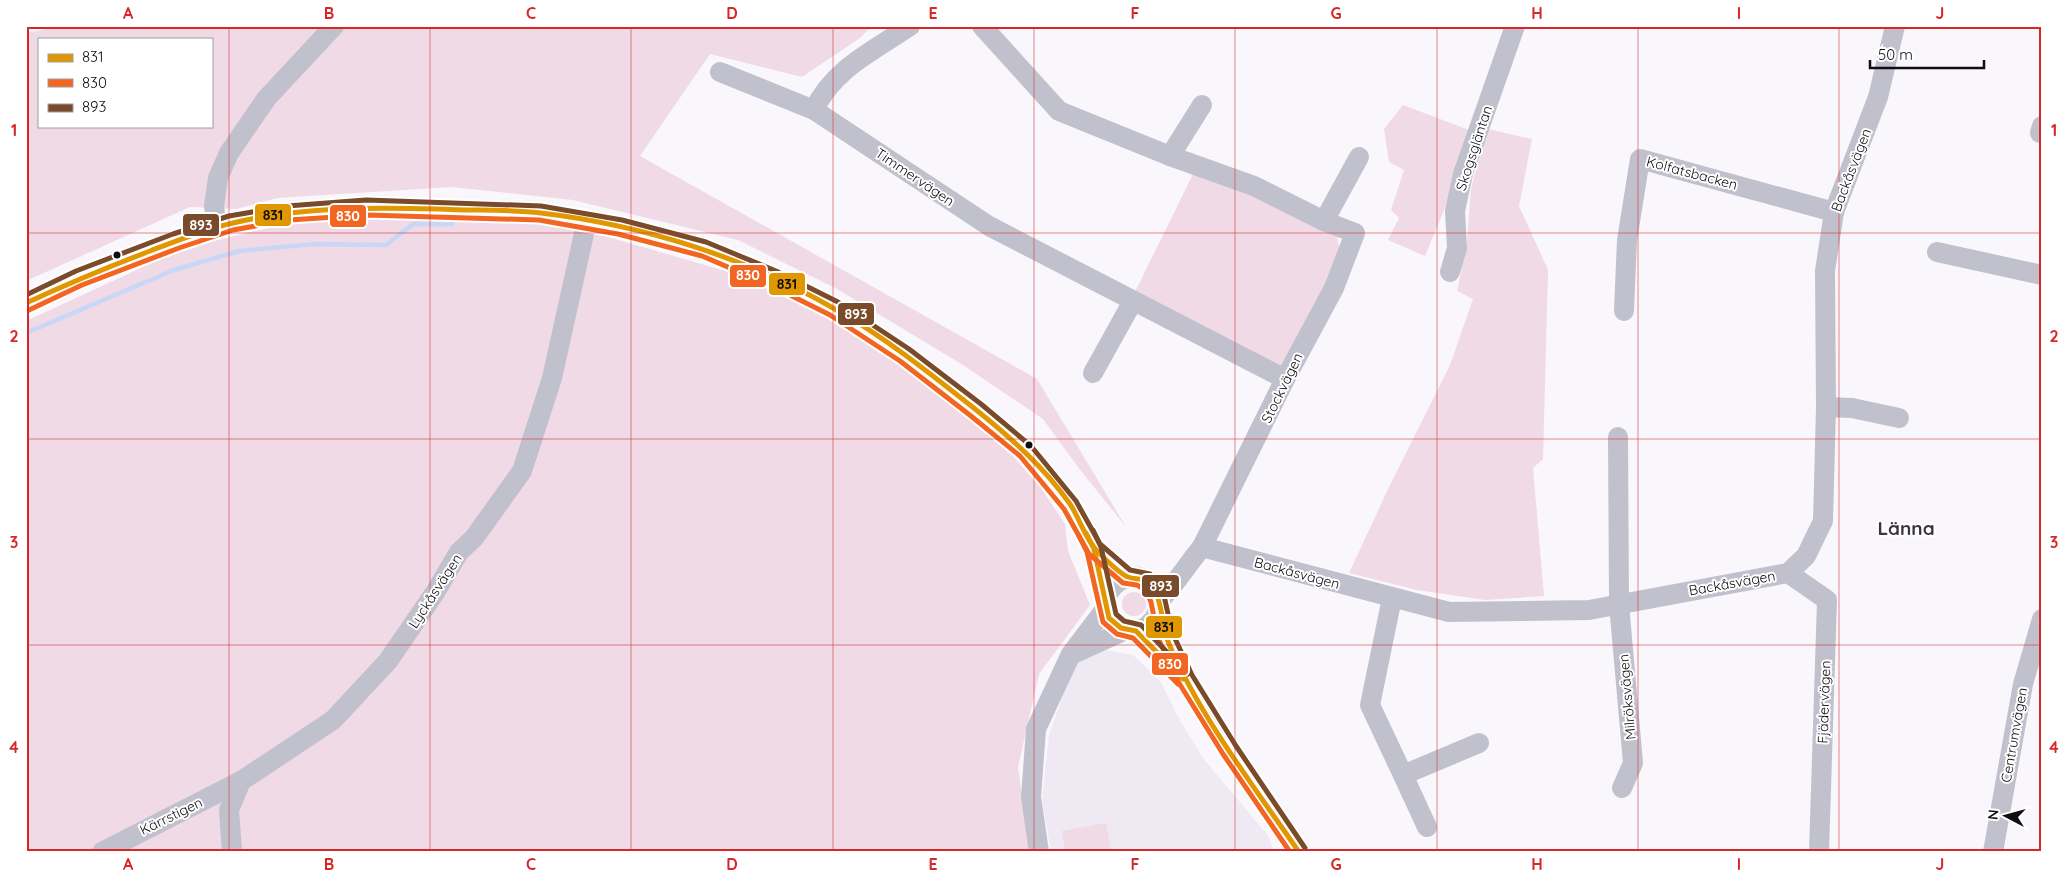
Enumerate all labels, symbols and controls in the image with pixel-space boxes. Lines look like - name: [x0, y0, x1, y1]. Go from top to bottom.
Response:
- text: A: [123, 3, 134, 23]
- text: B: [324, 3, 334, 23]
- text: C: [526, 3, 536, 23]
- text: D: [726, 3, 738, 23]
- text: E: [928, 3, 938, 23]
- text: F: [1131, 3, 1140, 23]
- text: G: [1330, 3, 1342, 23]
- text: H: [1531, 3, 1543, 23]
- text: I: [1737, 3, 1741, 23]
- text: J: [1936, 3, 1944, 23]
- legend: [38, 38, 212, 128]
- scale bar: [1870, 38, 1984, 70]
- text: 50 m: [1878, 45, 1913, 64]
- text: 831: [82, 47, 104, 66]
- text: 830: [82, 73, 107, 92]
- text: 893: [82, 97, 106, 116]
- street label: Skogsgläntan: [1452, 103, 1496, 193]
- text: 1: [11, 120, 17, 140]
- text: 1: [2051, 120, 2057, 140]
- street label: Backåsvägen: [1827, 126, 1875, 214]
- street label: Timmervägen: [872, 144, 958, 210]
- street label: Kolfatsbacken: [1645, 152, 1739, 194]
- line badge: 831: [254, 203, 292, 227]
- line badge: 830: [329, 204, 367, 228]
- text: 831: [263, 206, 283, 224]
- text: 830: [336, 207, 360, 225]
- line badge: 893: [182, 213, 220, 237]
- text: 893: [189, 216, 213, 234]
- unlabelled marker: [112, 250, 122, 260]
- line badge: 830: [729, 264, 767, 288]
- text: 830: [736, 266, 760, 284]
- line badge: 831: [768, 272, 806, 296]
- text: 831: [777, 275, 797, 293]
- line badge: 893: [837, 302, 875, 326]
- text: 893: [844, 305, 868, 323]
- text: 2: [9, 326, 19, 346]
- text: 2: [2049, 326, 2059, 346]
- street label: Stockvägen: [1257, 350, 1307, 426]
- unlabelled marker: [1024, 440, 1034, 450]
- district label: Länna: [1877, 516, 1935, 540]
- text: 3: [10, 532, 18, 552]
- text: 3: [2050, 532, 2058, 552]
- street label: Lyckåsvägen: [404, 550, 466, 632]
- street label: Backåsvägen: [1252, 553, 1342, 593]
- street label: Backåsvägen: [1687, 567, 1777, 599]
- line badge: 893: [1141, 574, 1180, 598]
- text: 893: [1149, 577, 1173, 595]
- line badge: 831: [1145, 615, 1183, 639]
- text: 831: [1154, 618, 1174, 636]
- line badge: 830: [1151, 652, 1189, 676]
- street label: Milröksvägen: [1614, 653, 1640, 741]
- text: 830: [1158, 655, 1182, 673]
- street label: Fjädervägen: [1814, 660, 1834, 744]
- street label: Centrumvägen: [1997, 686, 2031, 784]
- text: 4: [9, 737, 19, 757]
- text: 4: [2049, 737, 2059, 757]
- north arrow: [1980, 790, 2030, 840]
- street label: Kärrstigen: [137, 793, 205, 839]
- text: N: [1984, 809, 2003, 821]
- text: A: [123, 854, 134, 874]
- text: B: [324, 854, 334, 874]
- text: C: [526, 854, 536, 874]
- text: D: [726, 854, 738, 874]
- text: E: [928, 854, 938, 874]
- text: F: [1131, 854, 1140, 874]
- text: G: [1330, 854, 1342, 874]
- text: H: [1531, 854, 1543, 874]
- text: I: [1737, 854, 1741, 874]
- text: J: [1936, 854, 1944, 874]

